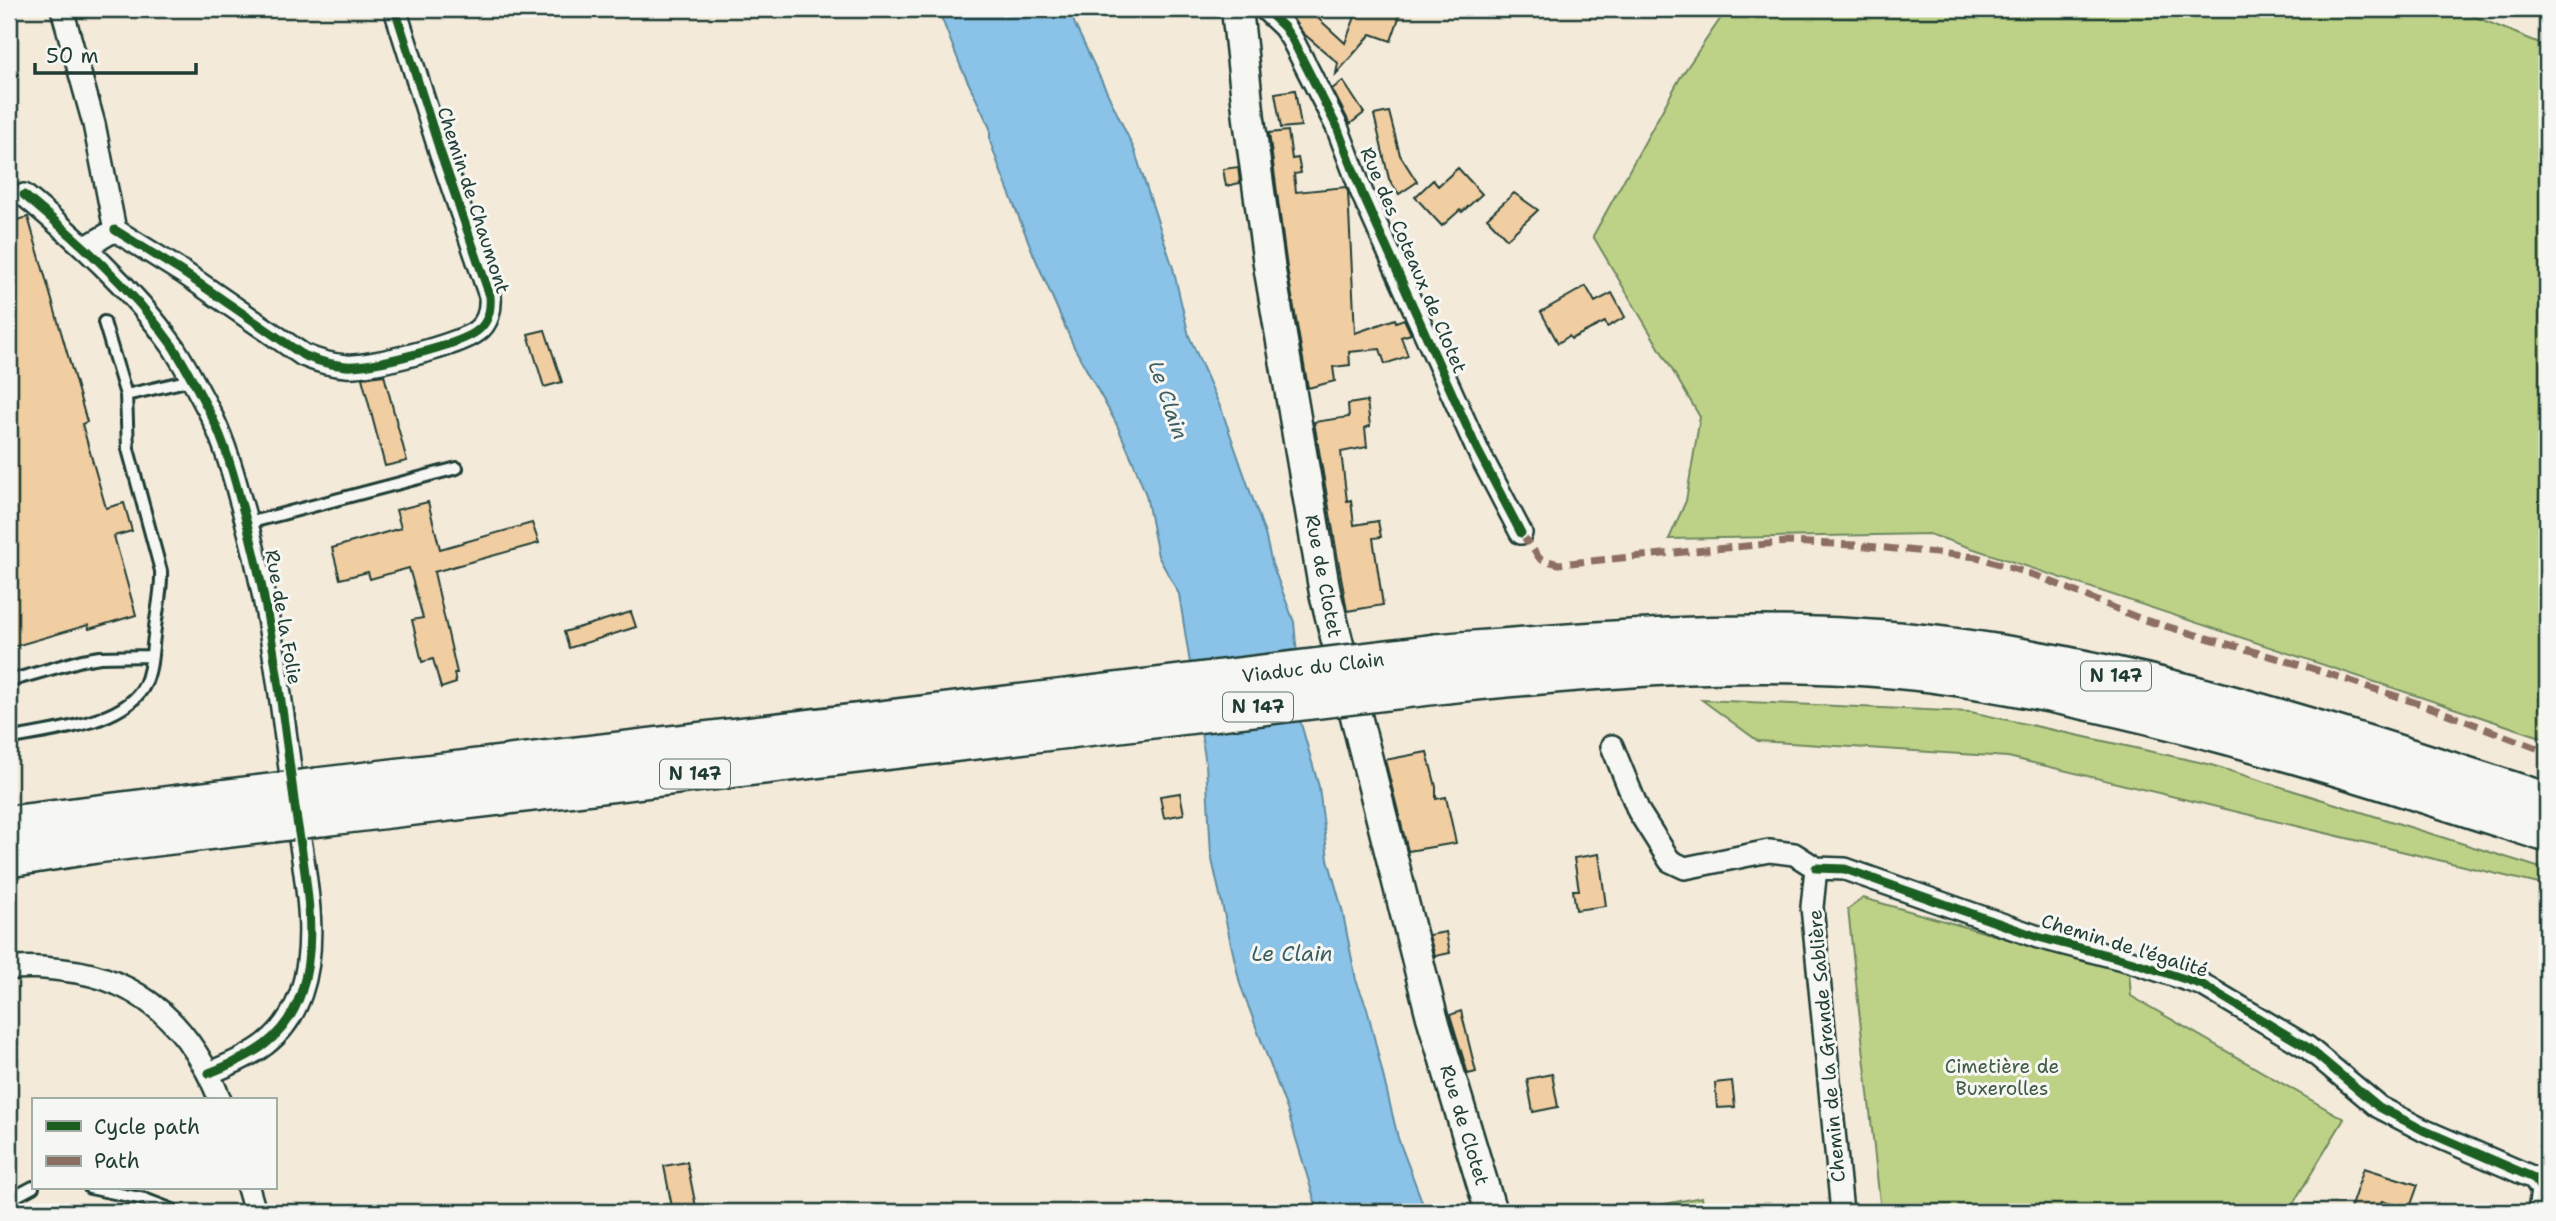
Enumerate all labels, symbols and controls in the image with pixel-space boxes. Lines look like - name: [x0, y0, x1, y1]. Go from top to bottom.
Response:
- scale bar: [35, 32, 196, 76]
- text: 50 m: [46, 42, 99, 70]
- street label: Chemin de Chaumont: [431, 104, 516, 297]
- street label: Rue des Coteaux de Clotet: [1355, 143, 1473, 377]
- water label: Le Clain: [1141, 357, 1195, 443]
- street label: Rue de Clotet: [1299, 512, 1348, 640]
- street label: Rue de la Folie: [259, 548, 308, 686]
- street label: Viaduc du Clain: [1240, 646, 1386, 689]
- road number: N 147: [2081, 662, 2151, 690]
- road number: N 147: [1223, 692, 1293, 722]
- road number: N 147: [660, 760, 730, 788]
- street label: Chemin de l'égalité: [2038, 908, 2211, 983]
- street label: Chemin de la Grande Sablière: [1802, 909, 1851, 1183]
- water label: Le Clain: [1251, 940, 1333, 968]
- park label: Cimetière de Buxerolles: [1945, 1054, 2059, 1101]
- street label: Rue de Clotet: [1434, 1062, 1495, 1189]
- legend: [32, 1098, 276, 1190]
- text: Cycle path: [94, 1113, 200, 1141]
- text: Path: [94, 1147, 140, 1175]

